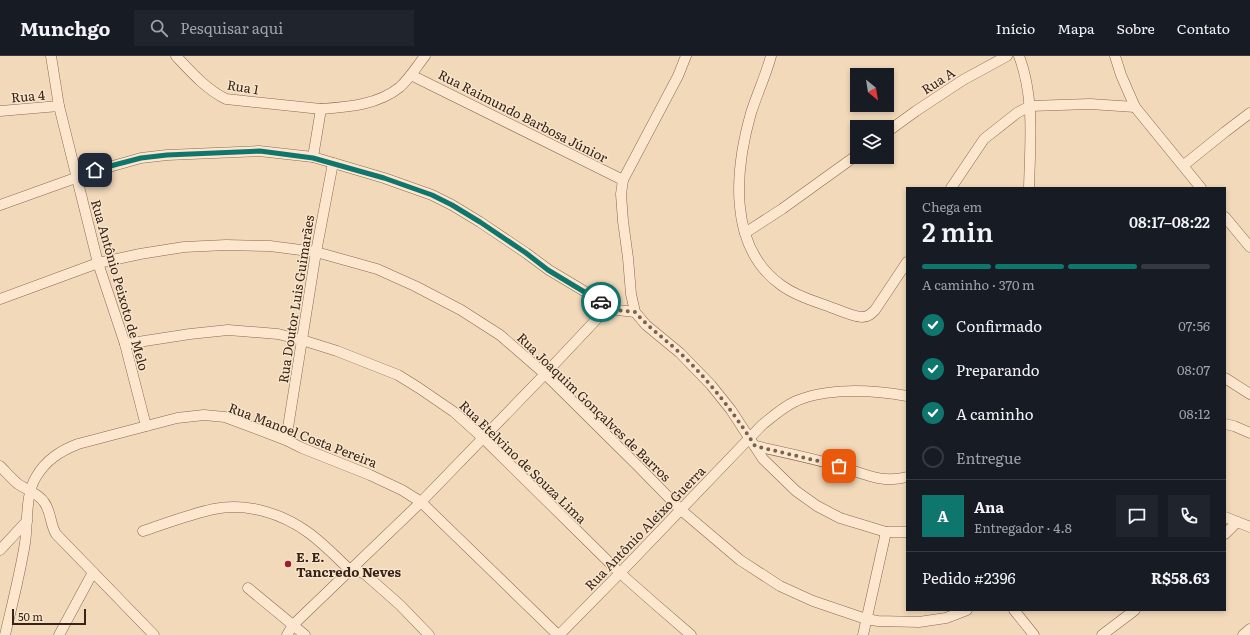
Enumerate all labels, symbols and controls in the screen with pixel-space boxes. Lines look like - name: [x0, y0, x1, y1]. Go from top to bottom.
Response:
- search box: [134, 10, 414, 46]
- text: Munchgo: [20, 14, 110, 42]
- text: Pesquisar aqui: [180, 16, 283, 39]
- icon: search: [148, 17, 170, 39]
- text: Início: [996, 18, 1035, 38]
- text: Mapa: [1057, 18, 1095, 38]
- text: Sobre: [1117, 18, 1155, 38]
- text: Contato: [1177, 18, 1230, 38]
- street label: Rua A: [917, 63, 958, 98]
- street label: Rua Raimundo Barbosa Júnior: [435, 64, 612, 167]
- north arrow: [850, 68, 894, 112]
- map controls: [850, 68, 894, 164]
- street label: Rua 1: [226, 74, 260, 99]
- street label: Rua 4: [10, 85, 46, 106]
- button: layers: [850, 120, 894, 164]
- pin: [78, 153, 112, 187]
- icon: home: [84, 159, 106, 181]
- street label: Rua Antônio Peixoto de Melo: [87, 197, 154, 373]
- text: Chega em: [922, 197, 982, 216]
- text: 08:17–08:22: [1129, 210, 1210, 233]
- text: 2 min: [922, 211, 993, 250]
- street label: Rua Doutor Luis Guimarães: [273, 213, 318, 384]
- text: A caminho · 370 m: [922, 275, 1035, 294]
- courier: [581, 282, 621, 322]
- icon: car: [590, 291, 612, 313]
- icon: check: [922, 314, 944, 336]
- text: Confirmado: [956, 314, 1042, 337]
- text: 07:56: [1178, 316, 1210, 335]
- street label: Rua Joaquim Gonçalves de Barros: [513, 328, 676, 485]
- icon: check: [922, 358, 944, 380]
- text: Preparando: [956, 358, 1040, 381]
- text: 08:07: [1177, 360, 1210, 379]
- street label: Rua Etelvino de Souza Lima: [456, 396, 591, 528]
- street label: Rua Manoel Costa Pereira: [226, 397, 380, 472]
- icon: check: [922, 402, 944, 424]
- text: A caminho: [956, 402, 1034, 425]
- text: 08:12: [1179, 404, 1210, 423]
- text: Entregue: [956, 446, 1021, 469]
- pin: [822, 449, 856, 483]
- icon: bag: [828, 455, 850, 477]
- street label: Rua Antônio Aleixo Guerra: [580, 461, 709, 594]
- text: Ana: [974, 495, 1004, 518]
- button: chat: [1116, 495, 1158, 537]
- button: phone: [1168, 495, 1210, 537]
- text: A: [937, 504, 949, 527]
- text: Entregador · 4.8: [974, 518, 1072, 537]
- place label: E. E. Tancredo Neves: [296, 547, 401, 581]
- marker: E. E. Tancredo Neves: [283, 559, 293, 569]
- text: Pedido #2396: [922, 566, 1016, 589]
- text: R$58.63: [1151, 566, 1210, 589]
- scale bar: [12, 607, 86, 626]
- text: 50 m: [18, 608, 43, 624]

